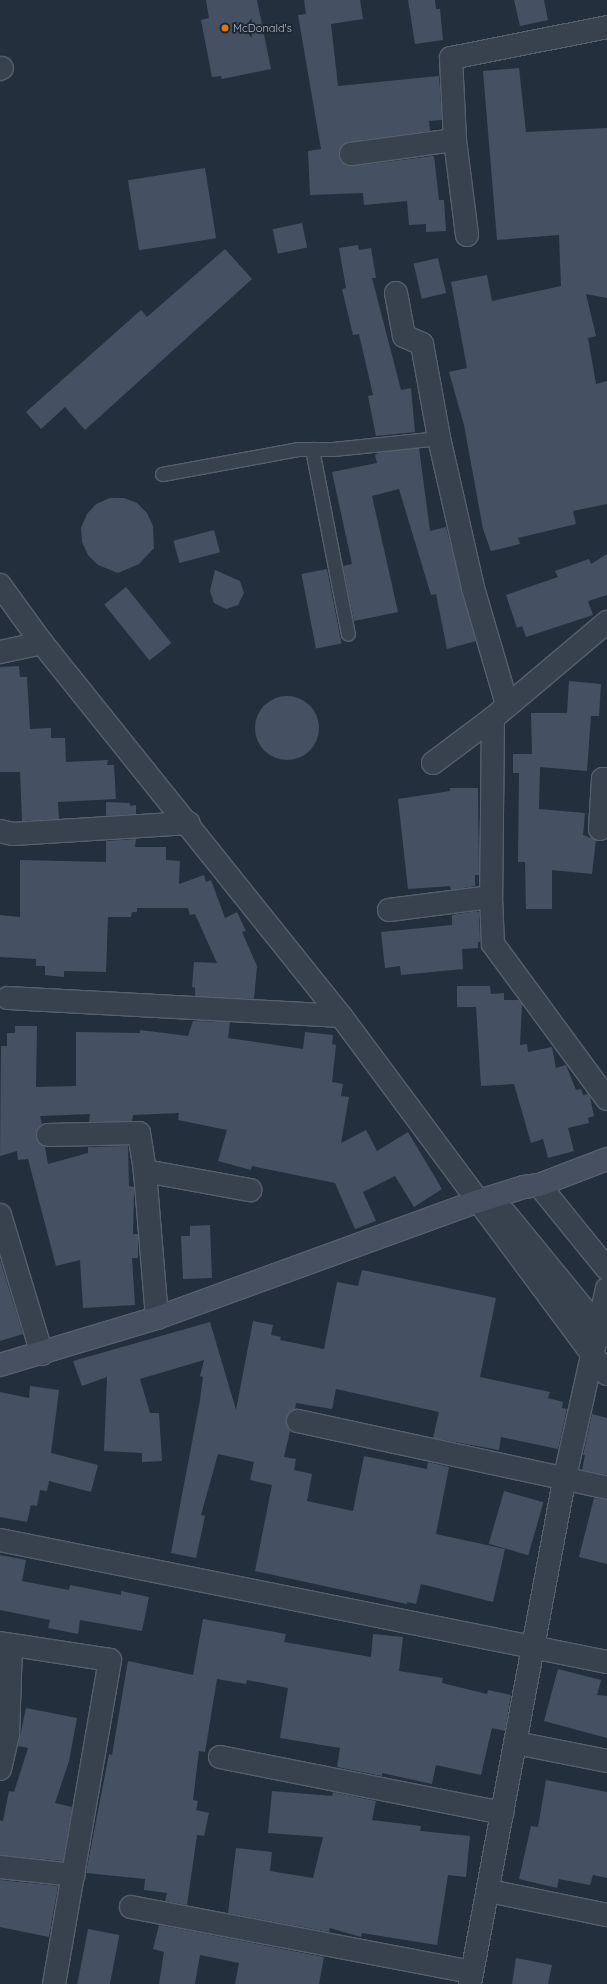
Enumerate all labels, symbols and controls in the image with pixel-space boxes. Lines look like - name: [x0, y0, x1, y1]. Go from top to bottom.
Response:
- place label: McDonald's: [233, 21, 292, 35]
- marker: McDonald's: [220, 23, 230, 33]

